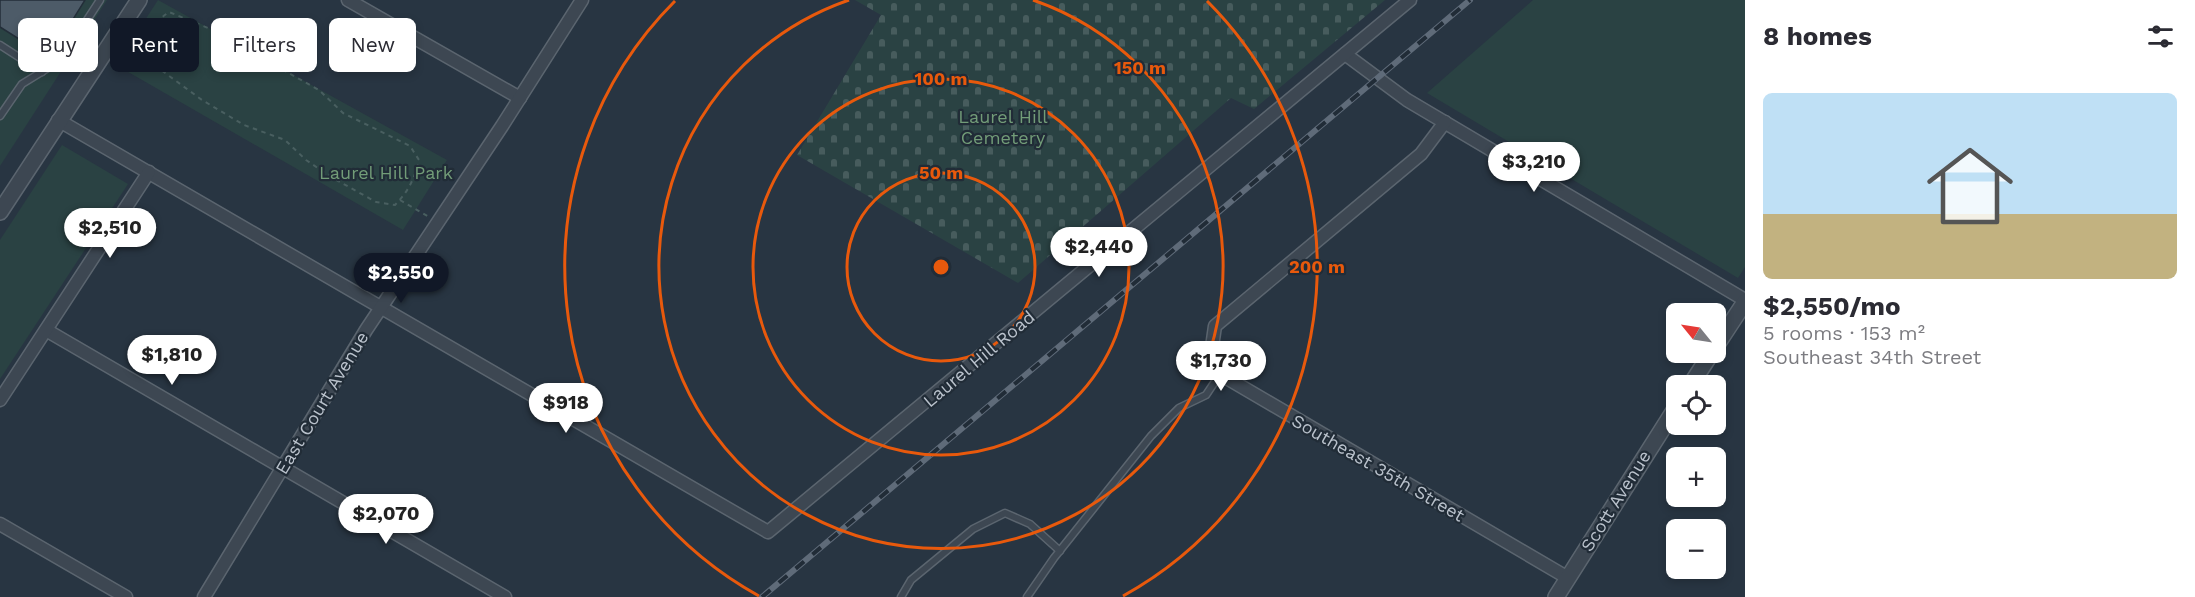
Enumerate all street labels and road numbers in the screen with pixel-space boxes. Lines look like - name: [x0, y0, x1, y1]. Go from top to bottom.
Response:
- street label: Laurel Hill Road: [919, 306, 1039, 411]
- street label: East Court Avenue: [271, 328, 372, 478]
- street label: Southeast 35th Street: [1288, 410, 1469, 526]
- street label: Scott Avenue: [1576, 446, 1655, 555]

